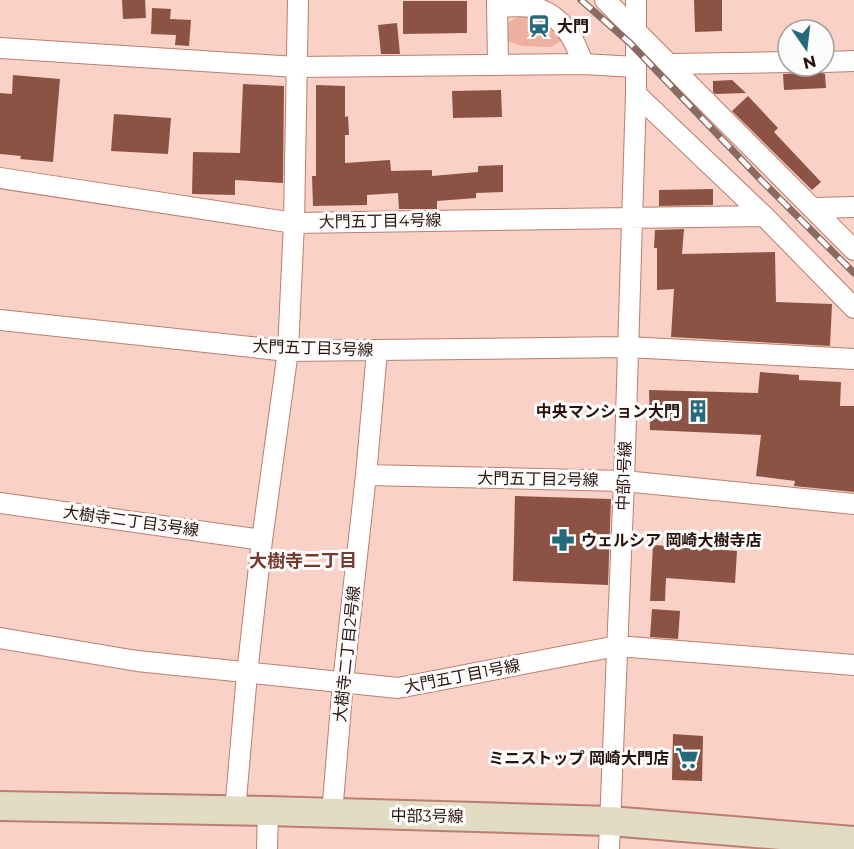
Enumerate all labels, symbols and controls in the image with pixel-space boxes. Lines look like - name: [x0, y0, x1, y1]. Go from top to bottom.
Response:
- station icon: 大門: [526, 13, 552, 39]
- place label: 大門: [557, 17, 589, 36]
- north arrow: [776, 18, 836, 78]
- text: N: [801, 51, 818, 73]
- street label: 大門五丁目4号線: [319, 210, 441, 232]
- street label: 大門五丁目3号線: [252, 336, 374, 360]
- building icon: 中央マンション大門: [685, 398, 711, 424]
- place label: 中央マンション大門: [536, 402, 680, 421]
- street label: 中部1号線: [613, 441, 635, 511]
- street label: 大門五丁目2号線: [477, 468, 599, 490]
- street label: 大樹寺二丁目3号線: [62, 502, 200, 540]
- pharmacy icon: ウェルシア 岡崎大樹寺店: [550, 527, 576, 553]
- place label: ウェルシア 岡崎大樹寺店: [581, 531, 762, 550]
- district label: 大樹寺二丁目: [249, 550, 357, 572]
- street label: 大樹寺二丁目2号線: [330, 585, 364, 723]
- street label: 大門五丁目1号線: [402, 655, 522, 697]
- supermarket icon: ミニストップ 岡崎大門店: [674, 745, 700, 771]
- place label: ミニストップ 岡崎大門店: [488, 749, 669, 768]
- street label: 中部3号線: [390, 806, 464, 826]

